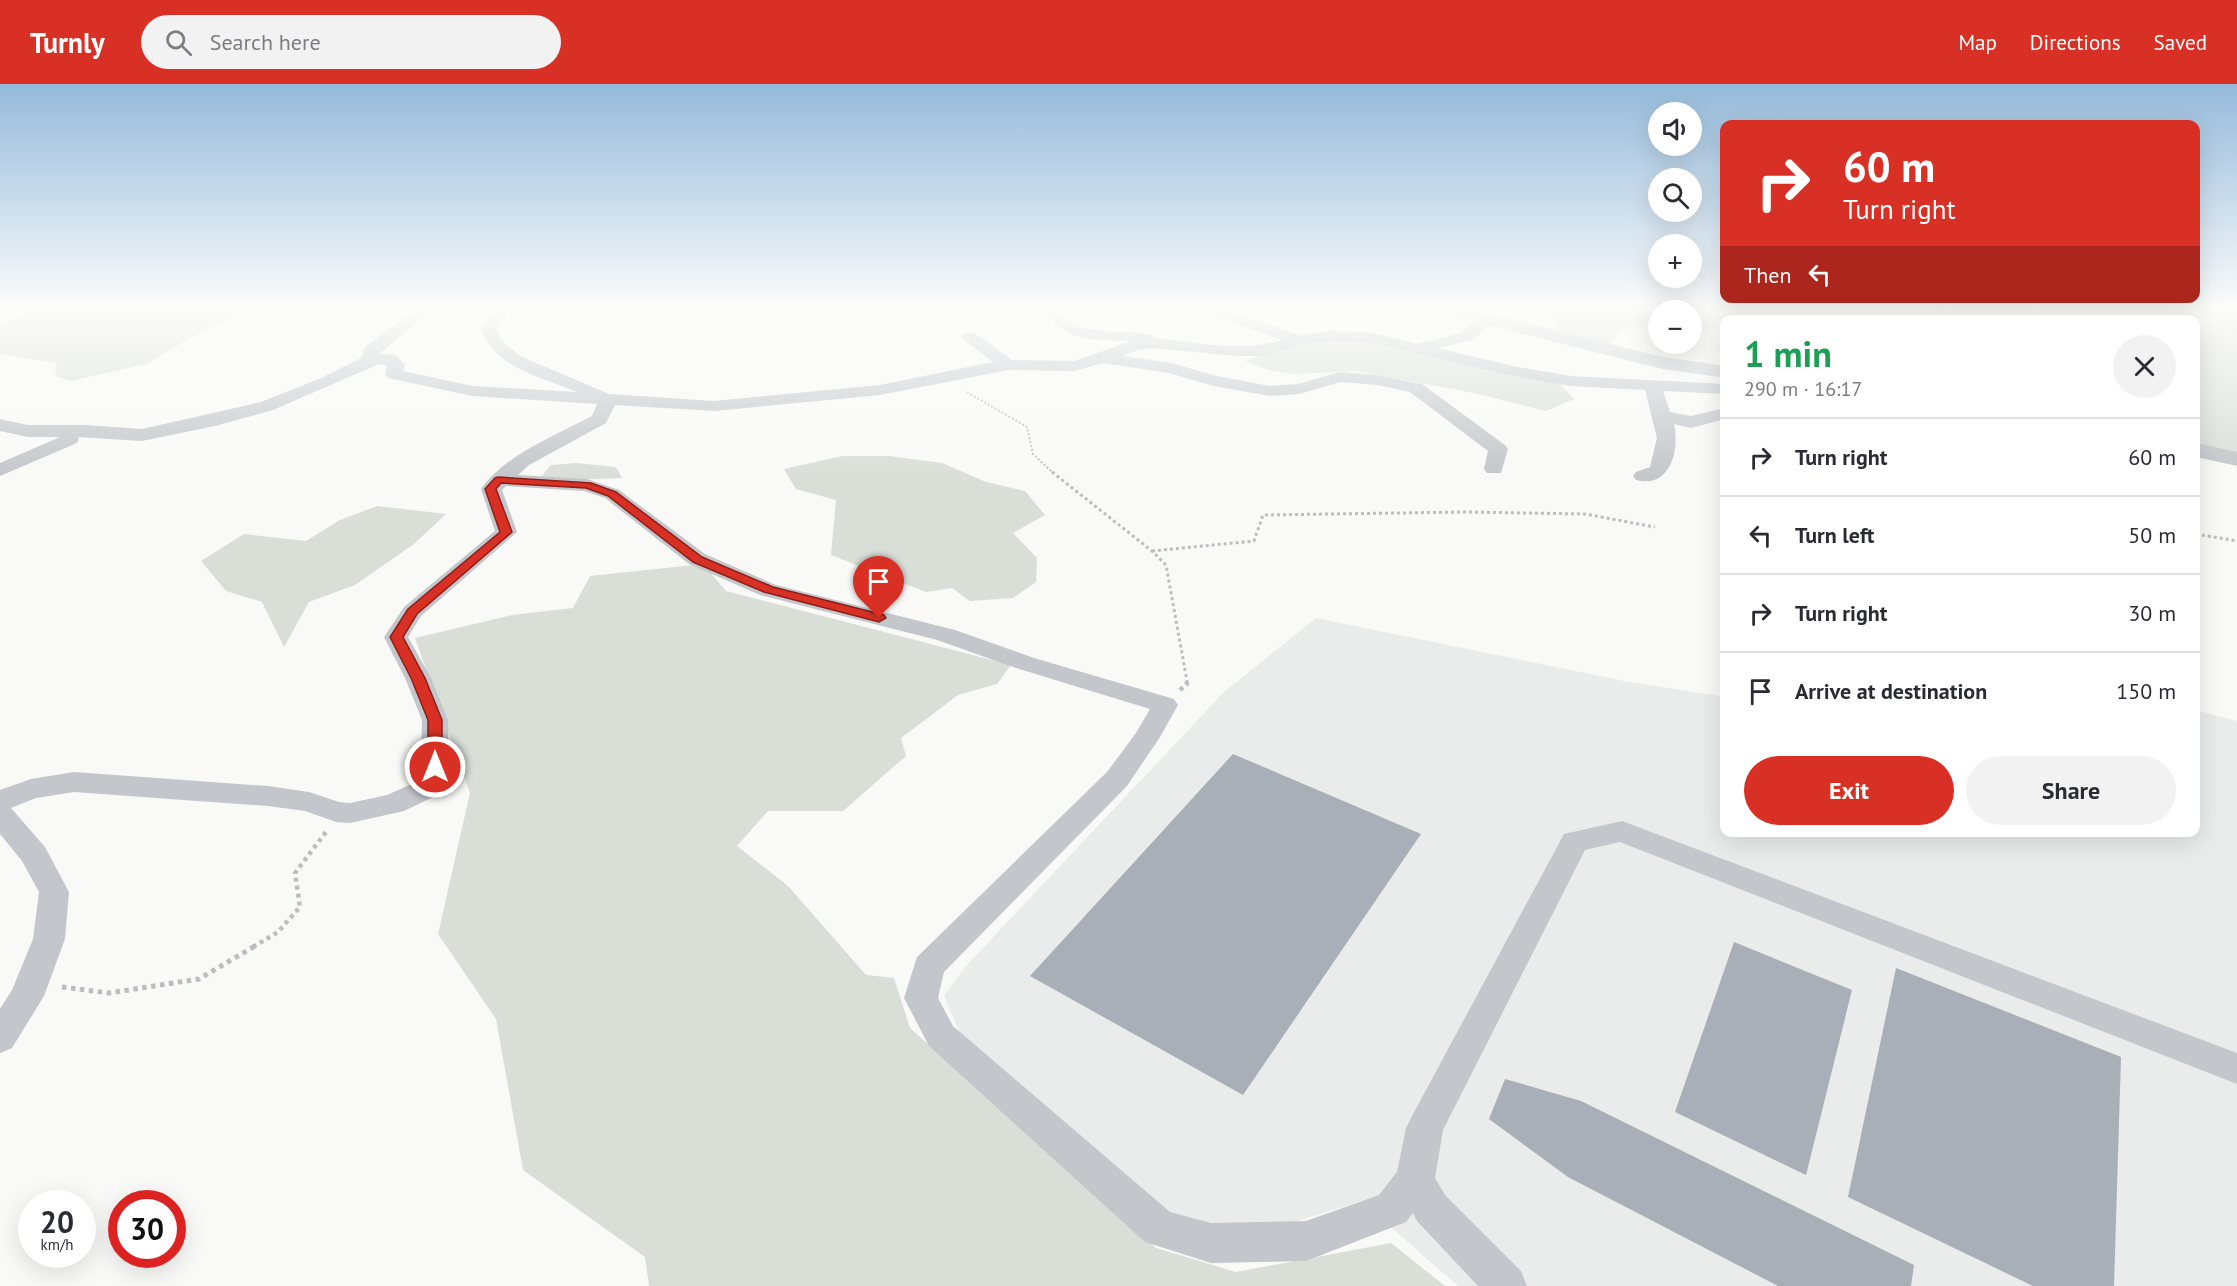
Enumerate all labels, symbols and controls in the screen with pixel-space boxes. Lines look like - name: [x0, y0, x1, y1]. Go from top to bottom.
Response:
- search box: [141, 15, 561, 69]
- text: Turnly: [30, 24, 105, 61]
- icon: search: [162, 26, 195, 59]
- text: Search here: [210, 28, 321, 56]
- text: Map: [1958, 29, 1997, 56]
- text: Directions: [2030, 29, 2121, 56]
- text: Saved: [2154, 29, 2207, 56]
- map controls: [1648, 102, 1702, 354]
- button: sound: [1648, 102, 1702, 156]
- text: 60 m: [1843, 139, 1935, 194]
- icon: right: [1744, 144, 1822, 222]
- button: search: [1648, 168, 1702, 222]
- text: Turn right: [1843, 192, 1956, 226]
- button: +: [1648, 234, 1702, 288]
- icon: left: [1803, 258, 1836, 291]
- text: Then: [1744, 261, 1791, 289]
- button: −: [1648, 300, 1702, 354]
- text: 1 min: [1744, 330, 1832, 377]
- button: close: [2113, 335, 2176, 398]
- text: 290 m · 16:17: [1744, 376, 1862, 402]
- icon: right: [1744, 441, 1777, 474]
- text: Turn right: [1795, 443, 1887, 471]
- text: 60 m: [2128, 443, 2176, 471]
- icon: left: [1744, 519, 1777, 552]
- text: Turn left: [1795, 521, 1875, 549]
- text: 50 m: [2128, 521, 2176, 549]
- pin: [853, 556, 904, 618]
- icon: arrive: [862, 565, 895, 598]
- icon: right: [1744, 597, 1777, 630]
- text: Turn right: [1795, 599, 1887, 627]
- text: 30 m: [2128, 599, 2176, 627]
- icon: arrive: [1744, 675, 1777, 708]
- text: Arrive at destination: [1795, 677, 1987, 705]
- text: 150 m: [2116, 677, 2176, 705]
- position arrow: [403, 735, 467, 799]
- button: Exit: [1744, 756, 1954, 825]
- button: Share: [1966, 756, 2176, 825]
- speed limit sign: 30: [108, 1190, 186, 1268]
- text: 20: [40, 1202, 74, 1241]
- text: km/h: [41, 1235, 73, 1254]

